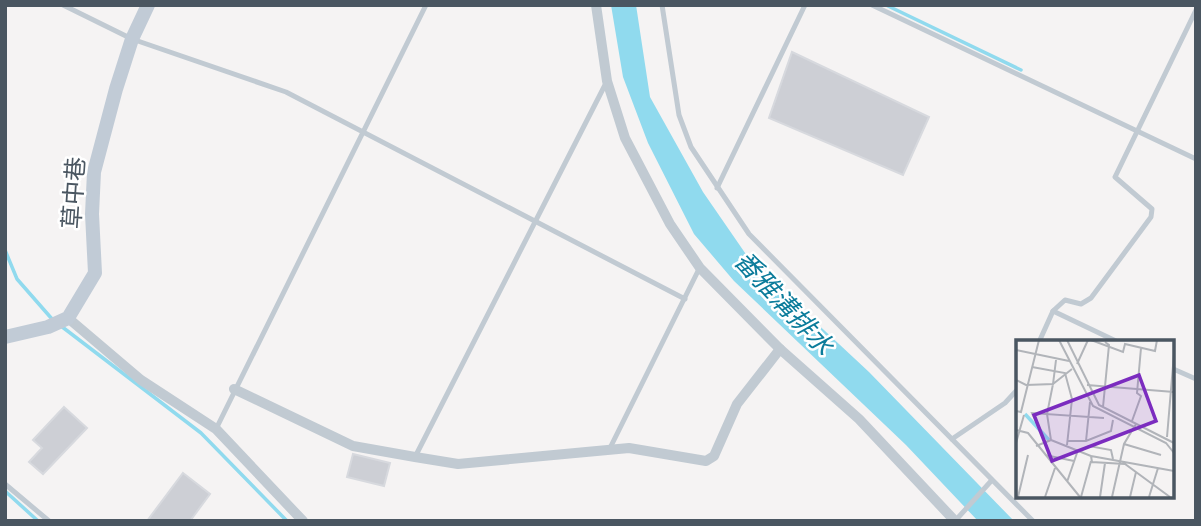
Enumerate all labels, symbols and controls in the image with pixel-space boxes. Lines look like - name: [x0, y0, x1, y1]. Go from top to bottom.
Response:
- street label: 草中巷: [57, 156, 90, 230]
- water label: 番雅溝排水: [729, 245, 841, 361]
- inset map: [1016, 340, 1173, 498]

